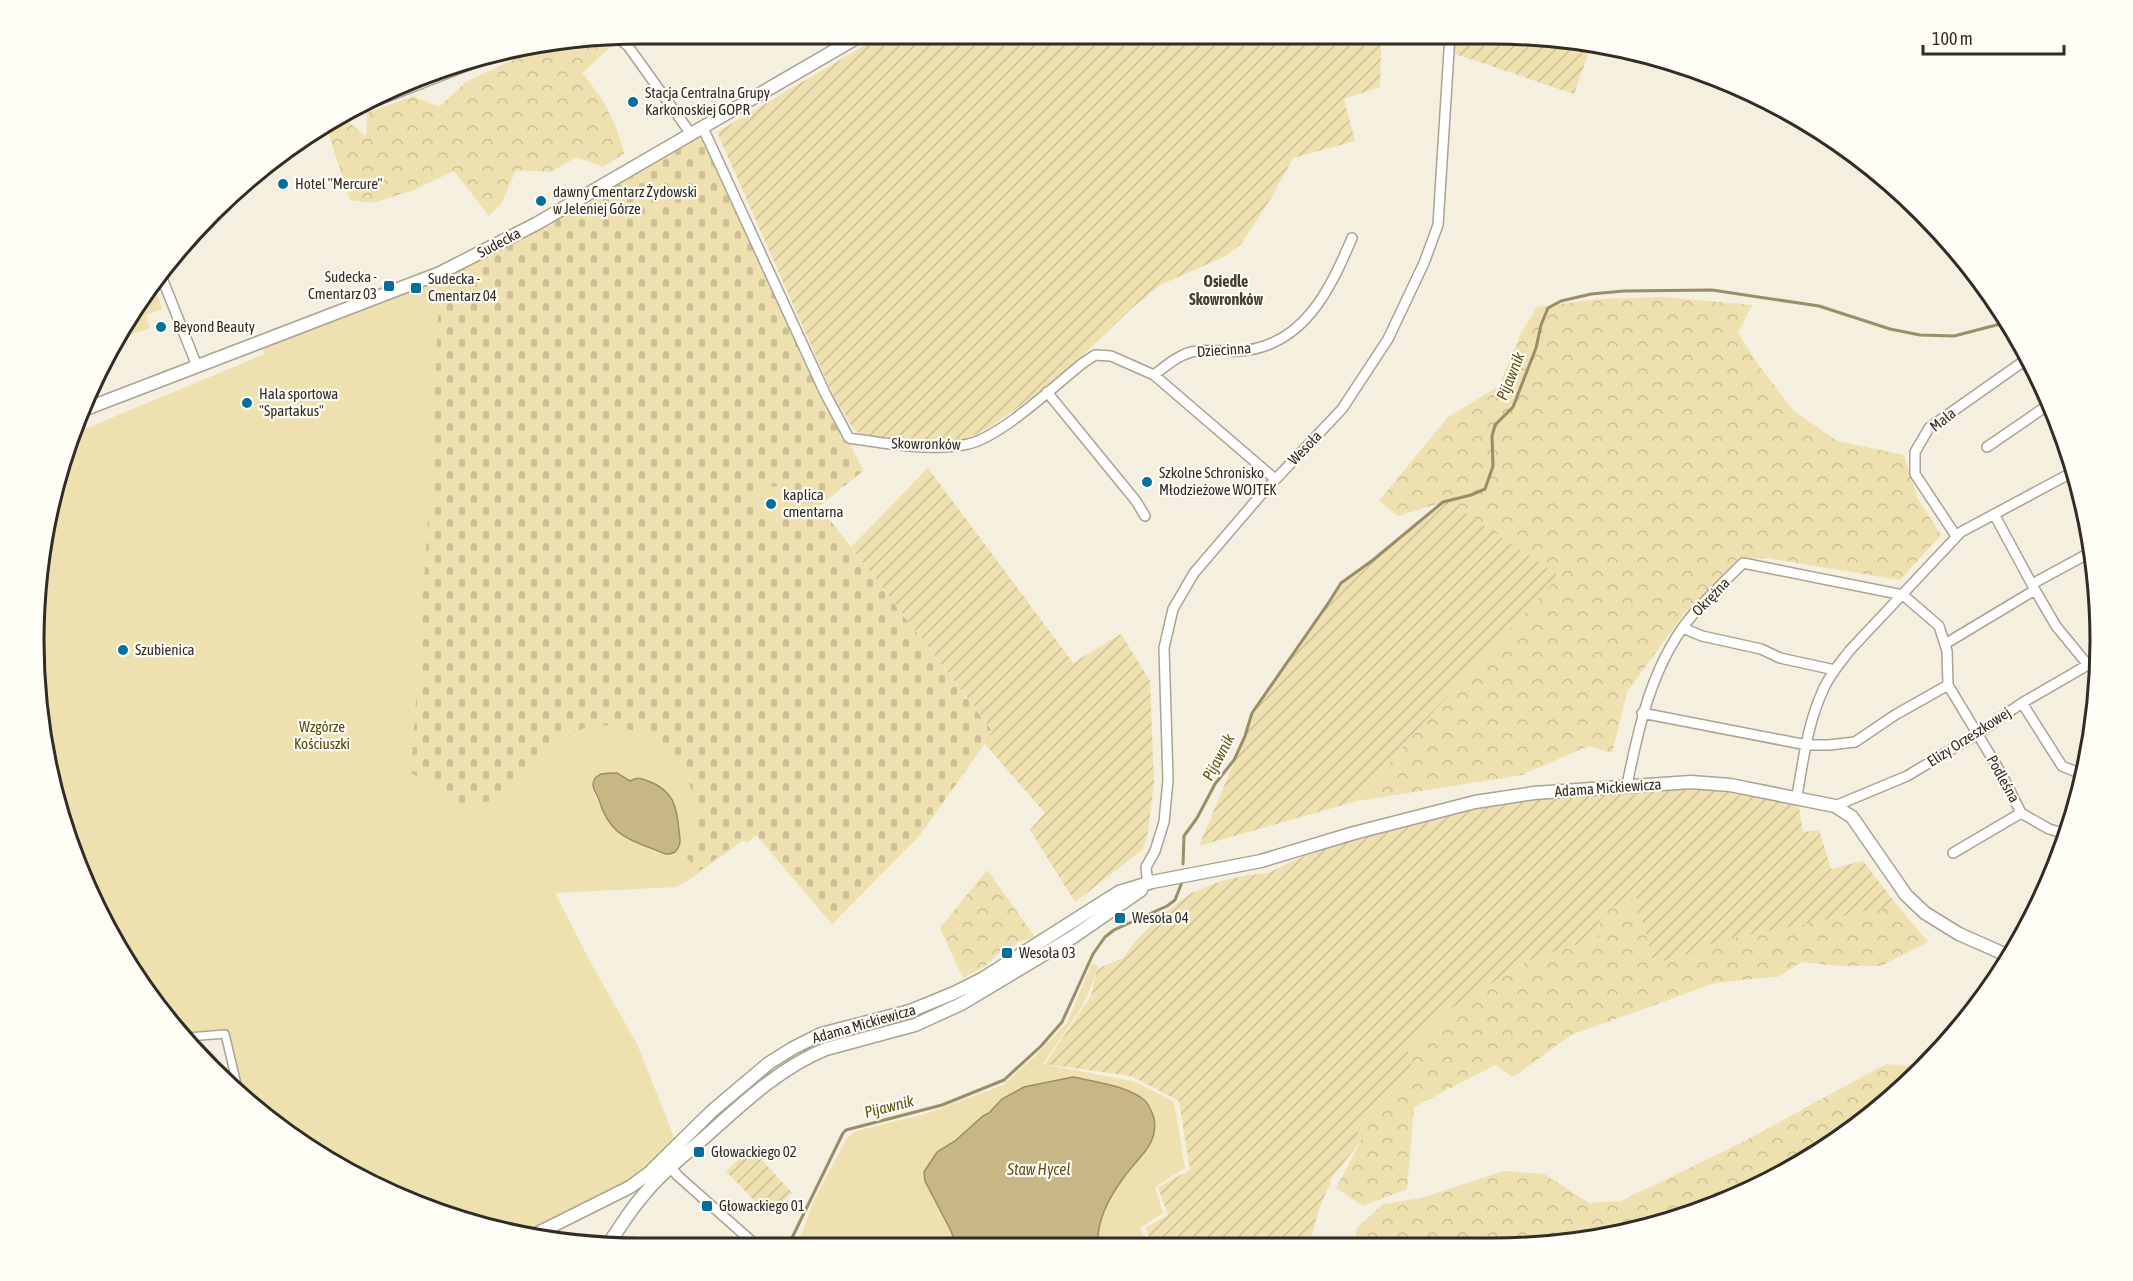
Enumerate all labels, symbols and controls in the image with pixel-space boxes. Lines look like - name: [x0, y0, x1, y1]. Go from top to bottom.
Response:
- scale bar: [1923, 18, 2064, 56]
- text: 100 m: [1932, 28, 1973, 49]
- place label: Stacja Centralna Grupy Karkonoskiej GOPR: [645, 84, 770, 118]
- marker: Stacja Centralna Grupy Karkonoskiej GOPR: [626, 95, 640, 109]
- place label: Hotel "Mercure": [295, 175, 383, 192]
- marker: Hotel "Mercure": [276, 177, 290, 191]
- place label: dawny Cmentarz Żydowski w Jeleniej Górze: [553, 183, 697, 217]
- marker: dawny Cmentarz Żydowski w Jeleniej Górze: [534, 194, 548, 208]
- street label: Sudecka: [474, 224, 523, 261]
- place label: Sudecka - Cmentarz 03: [308, 268, 377, 302]
- place label: Sudecka - Cmentarz 04: [428, 270, 497, 304]
- district label: Osiedle Skowronków: [1189, 272, 1263, 308]
- marker: Sudecka - Cmentarz 03: [382, 279, 396, 293]
- marker: Sudecka - Cmentarz 04: [409, 281, 423, 295]
- place label: Beyond Beauty: [173, 318, 255, 335]
- marker: Beyond Beauty: [154, 320, 168, 334]
- street label: Dziecinna: [1196, 339, 1252, 360]
- water label: Pijawnik: [1492, 348, 1529, 403]
- place label: Hala sportowa "Spartakus": [259, 385, 338, 419]
- marker: Hala sportowa "Spartakus": [240, 396, 254, 410]
- street label: Mała: [1926, 404, 1959, 435]
- street label: Wesoła: [1284, 427, 1325, 468]
- street label: Skowronków: [891, 434, 961, 453]
- place label: Szkolne Schronisko Młodzieżowe WOJTEK: [1159, 464, 1277, 498]
- marker: Szkolne Schronisko Młodzieżowe WOJTEK: [1140, 475, 1154, 489]
- place label: kaplica cmentarna: [783, 486, 843, 520]
- marker: kaplica cmentarna: [764, 497, 778, 511]
- street label: Okrężna: [1688, 574, 1733, 619]
- place label: Szubienica: [135, 641, 195, 658]
- marker: Szubienica: [116, 643, 130, 657]
- street label: Elizy Orzeszkowej: [1924, 703, 2013, 770]
- park label: Wzgórze Kościuszki: [294, 718, 350, 752]
- water label: Pijawnik: [1198, 730, 1239, 784]
- street label: Podleśna: [1984, 752, 2023, 805]
- street label: Adama Mickiewicza: [1554, 775, 1662, 800]
- place label: Wesoła 04: [1132, 909, 1189, 926]
- marker: Wesoła 04: [1113, 911, 1127, 925]
- place label: Wesoła 03: [1019, 944, 1076, 961]
- marker: Wesoła 03: [1000, 946, 1014, 960]
- street label: Adama Mickiewicza: [810, 1001, 918, 1046]
- water label: Pijawnik: [862, 1091, 917, 1122]
- place label: Głowackiego 02: [711, 1143, 797, 1160]
- marker: Głowackiego 02: [692, 1145, 706, 1159]
- water label: Staw Hycel: [1006, 1160, 1071, 1179]
- place label: Głowackiego 01: [719, 1197, 805, 1214]
- marker: Głowackiego 01: [700, 1199, 714, 1213]

